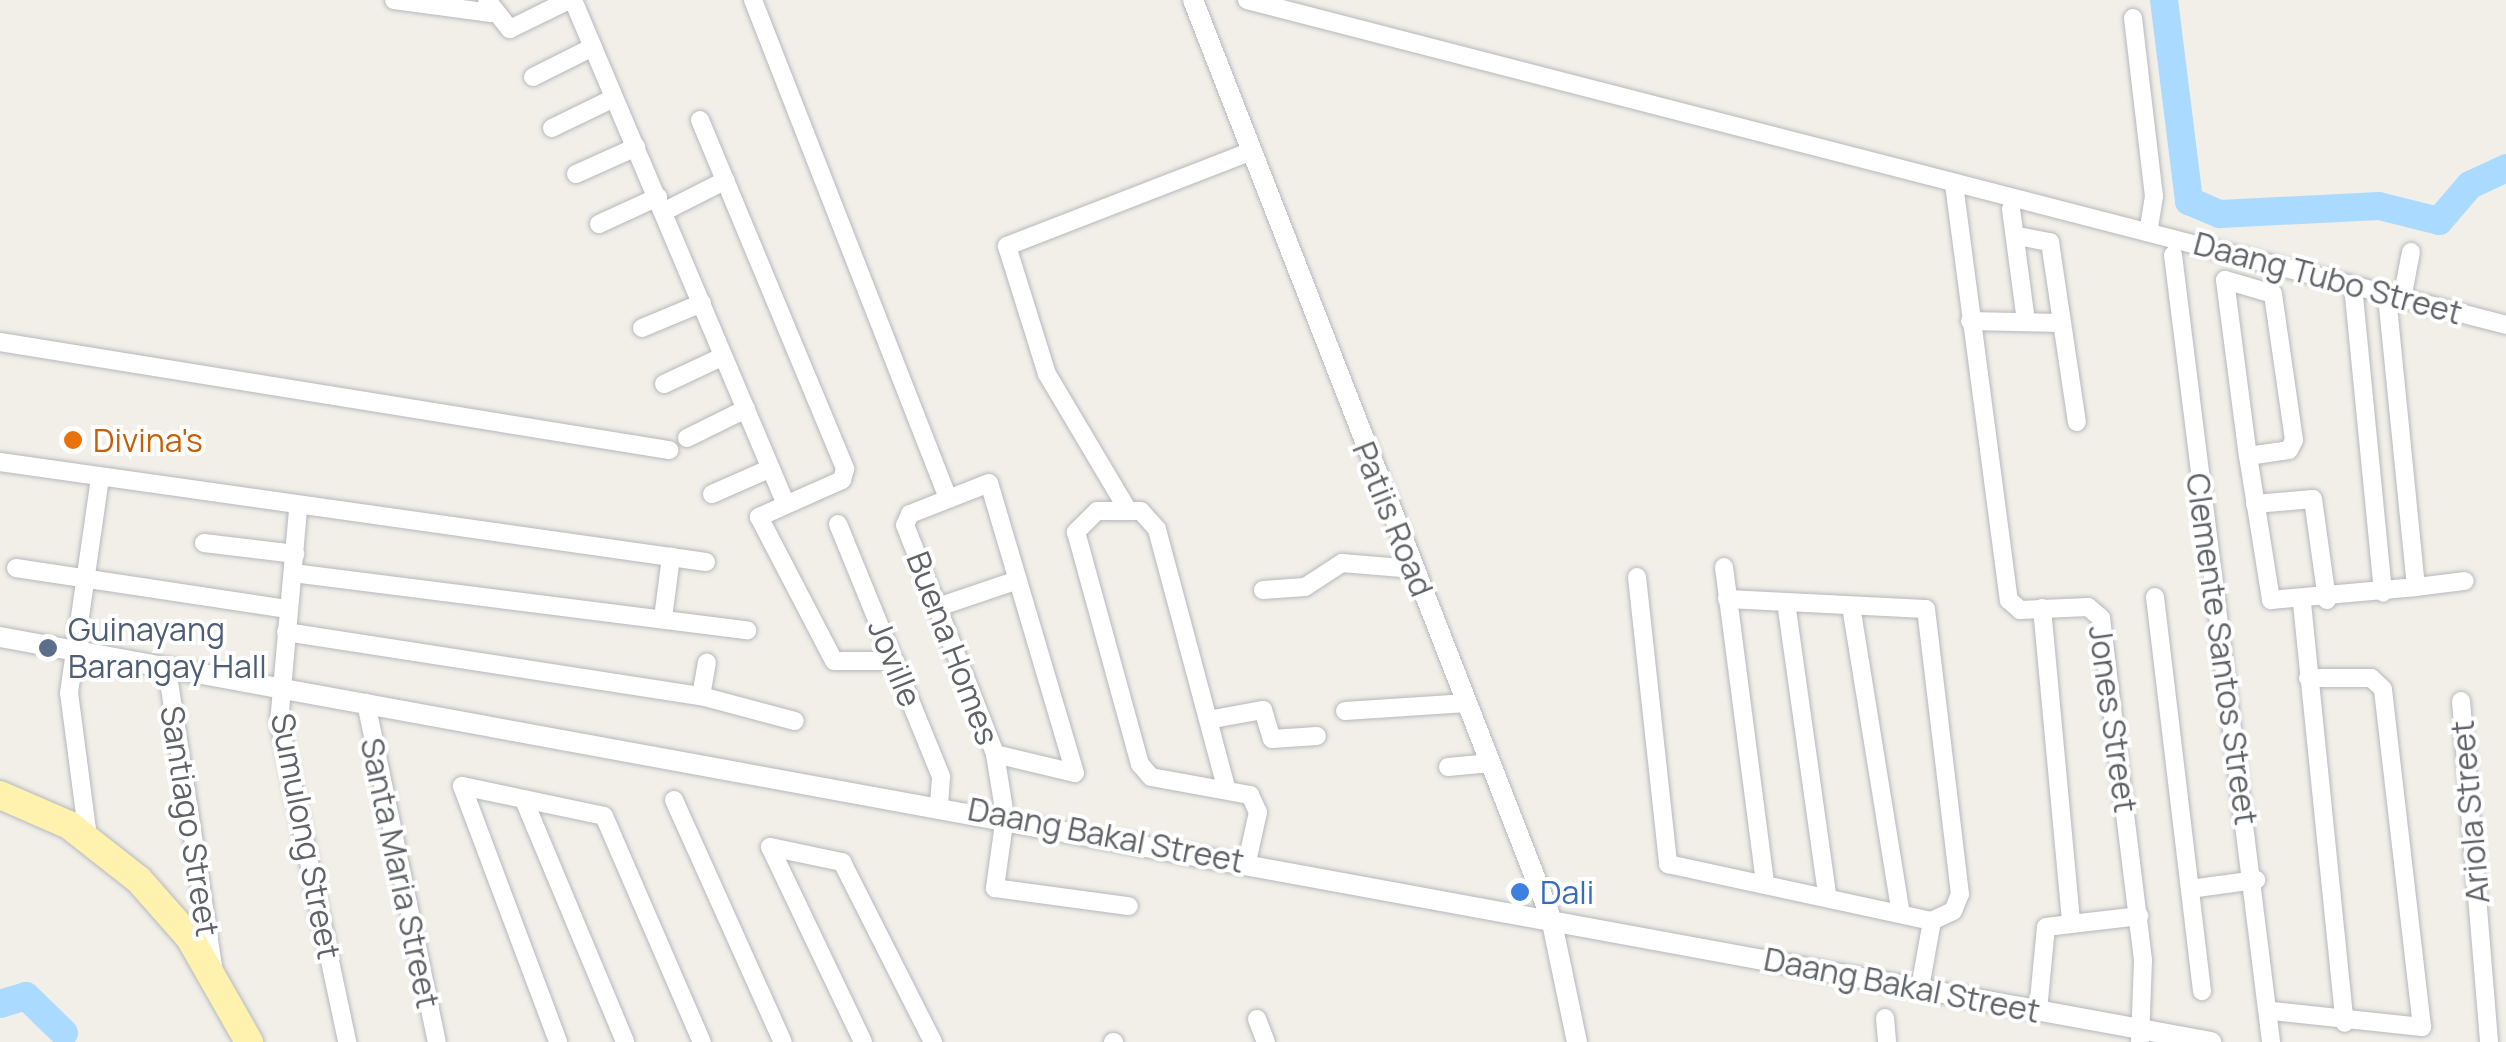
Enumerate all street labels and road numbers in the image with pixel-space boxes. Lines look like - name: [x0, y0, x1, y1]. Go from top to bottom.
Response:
- street label: Daang Tubo Street: [2190, 224, 2466, 332]
- street label: Patiis Road: [1345, 436, 1441, 602]
- street label: Clemente Santos Street: [2178, 471, 2266, 827]
- street label: Buena Homes: [899, 546, 1007, 750]
- street label: Joville: [860, 614, 930, 712]
- street label: Jones Street: [2081, 623, 2145, 815]
- street label: Santiago Street: [153, 703, 227, 939]
- street label: Sumulong Street: [263, 710, 349, 962]
- street label: Ariola Street: [2443, 719, 2497, 905]
- street label: Santa Maria Street: [353, 734, 447, 1012]
- street label: Daang Bakal Street: [965, 789, 1247, 881]
- street label: Daang Bakal Street: [1761, 939, 2043, 1031]

